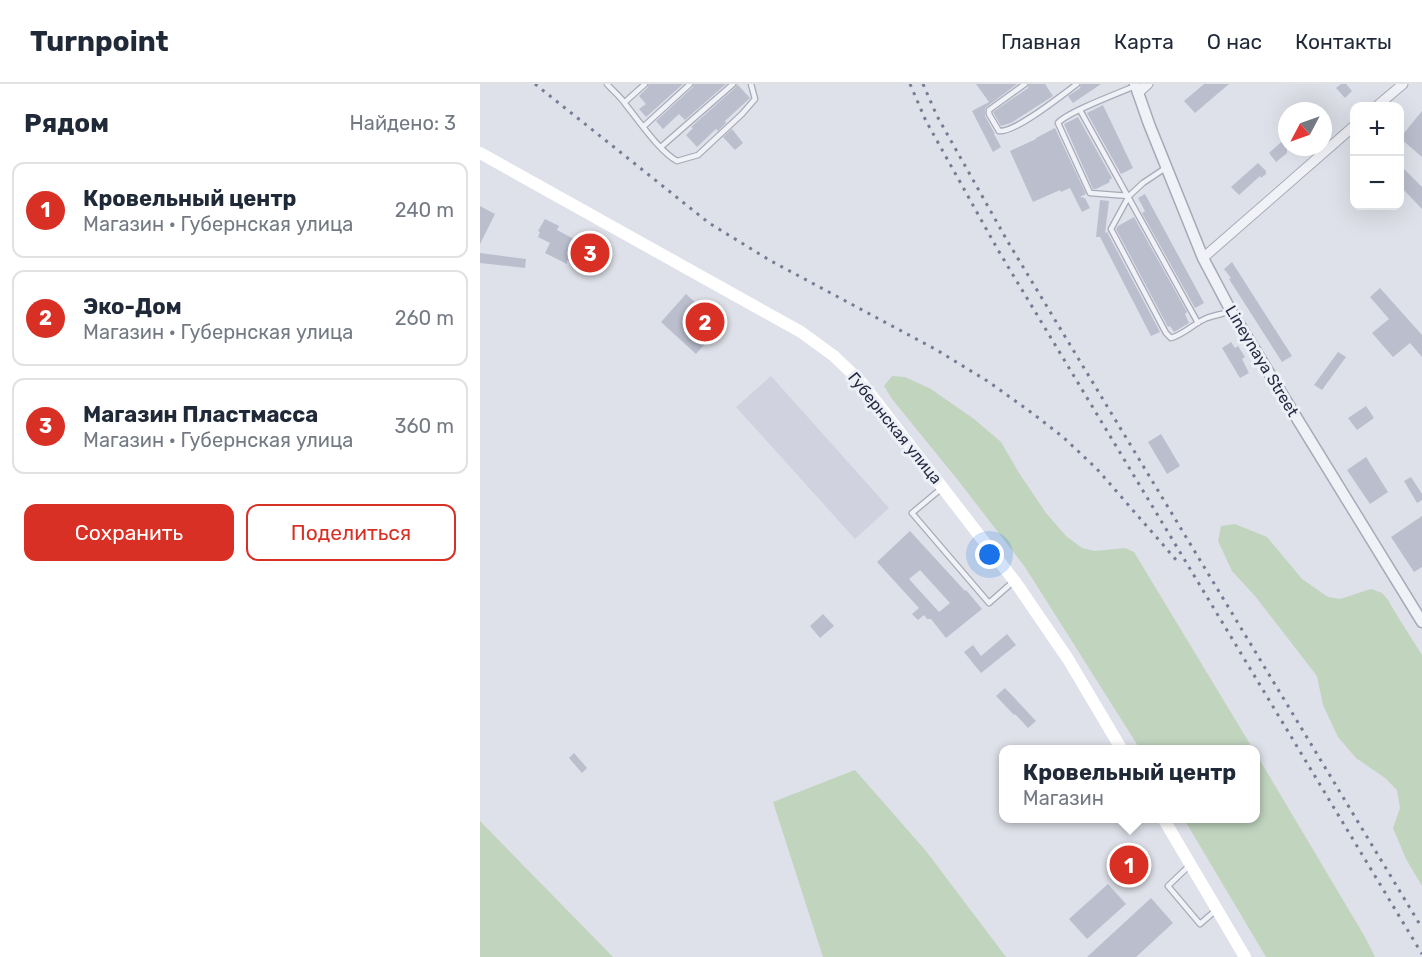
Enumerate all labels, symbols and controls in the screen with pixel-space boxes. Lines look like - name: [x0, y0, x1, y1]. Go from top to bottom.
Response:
- text: Turnpoint: [30, 25, 169, 58]
- text: Главная: [1001, 29, 1081, 54]
- text: Карта: [1114, 29, 1174, 54]
- text: О нас: [1207, 29, 1262, 54]
- text: Контакты: [1295, 29, 1392, 54]
- north arrow: [1278, 102, 1332, 156]
- map controls: [1350, 102, 1404, 210]
- button: +: [1350, 102, 1404, 156]
- text: Рядом: [24, 108, 109, 139]
- text: Найдено: 3: [350, 111, 456, 135]
- button: −: [1350, 156, 1404, 210]
- text: Кровельный центр: [83, 185, 296, 212]
- text: 1: [41, 198, 50, 222]
- text: 240 m: [395, 198, 454, 222]
- text: Магазин · Губернская улица: [83, 212, 353, 236]
- pin: 3: [570, 230, 610, 276]
- text: Эко-Дом: [83, 293, 182, 320]
- pin: 2: [686, 300, 724, 344]
- street label: Lineynaya Street: [1221, 302, 1303, 420]
- text: 2: [39, 306, 52, 330]
- text: 260 m: [395, 306, 454, 330]
- text: Магазин · Губернская улица: [83, 320, 353, 344]
- street label: Губернская улица: [844, 368, 946, 488]
- text: Магазин Пластмасса: [83, 401, 318, 428]
- text: 3: [39, 414, 52, 438]
- text: 360 m: [395, 414, 454, 438]
- text: Магазин · Губернская улица: [83, 428, 353, 452]
- button: Сохранить: [24, 504, 234, 561]
- button: Поделиться: [246, 504, 456, 561]
- your location: [975, 540, 1004, 569]
- popup: [999, 745, 1260, 823]
- text: Кровельный центр: [1023, 759, 1236, 786]
- text: Магазин: [1023, 786, 1104, 810]
- pin: 1: [1110, 842, 1148, 888]

